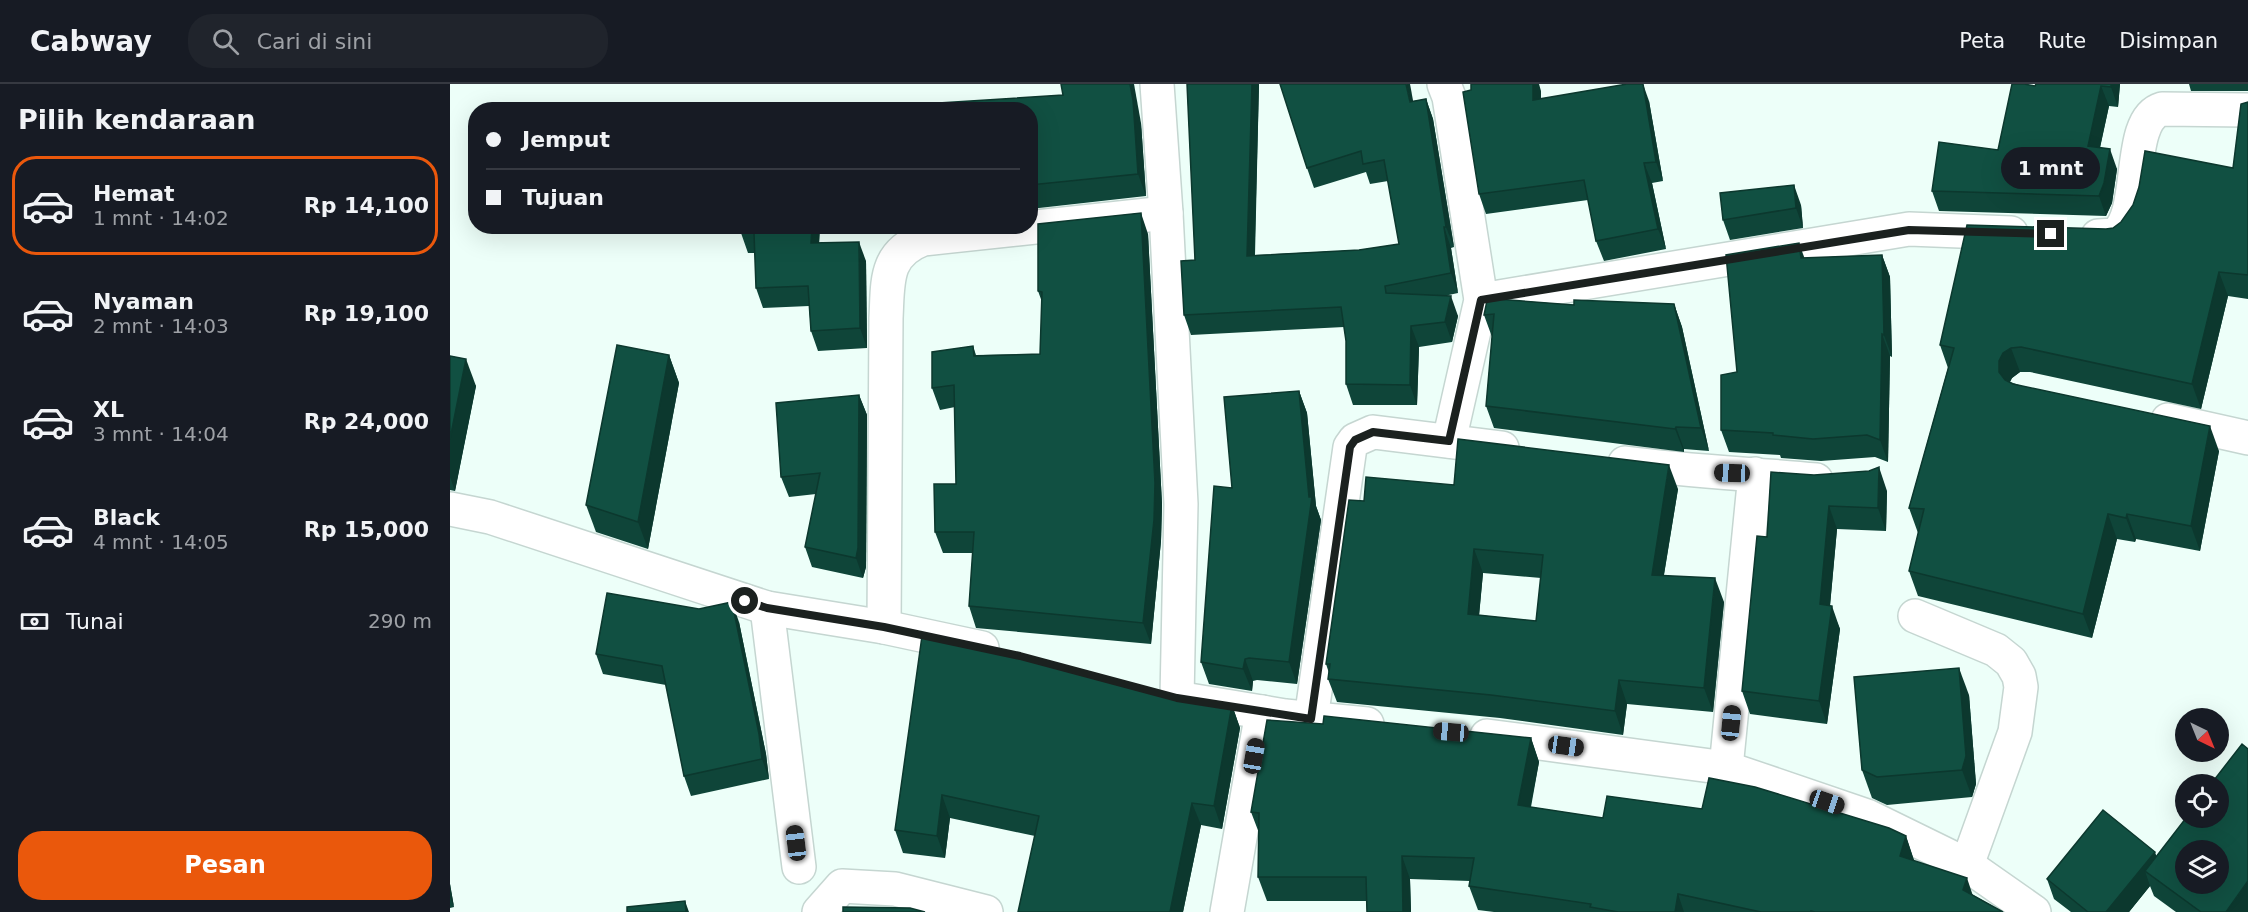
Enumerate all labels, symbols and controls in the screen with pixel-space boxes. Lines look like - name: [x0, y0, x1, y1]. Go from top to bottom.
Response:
- search box: [188, 14, 608, 68]
- text: Cabway: [30, 25, 152, 58]
- icon: search: [209, 25, 242, 58]
- text: Cari di sini: [257, 29, 372, 54]
- text: Peta: [1959, 29, 2005, 53]
- text: Rute: [2038, 29, 2086, 53]
- text: Disimpan: [2119, 29, 2218, 53]
- text: Pilih kendaraan: [18, 104, 255, 135]
- text: Jemput: [522, 127, 610, 152]
- callout: 1 mnt: [2002, 147, 2100, 189]
- text: 1 mnt: [2018, 156, 2083, 180]
- icon: car: [21, 179, 75, 233]
- text: Hemat: [93, 181, 175, 206]
- text: Tujuan: [522, 185, 604, 210]
- text: Rp 14,100: [304, 193, 429, 218]
- text: 1 mnt · 14:02: [93, 206, 229, 230]
- route end: [2037, 220, 2064, 247]
- icon: car: [21, 287, 75, 341]
- text: Nyaman: [93, 289, 194, 314]
- text: Rp 19,100: [304, 301, 429, 326]
- text: 2 mnt · 14:03: [93, 314, 229, 338]
- icon: car: [21, 395, 75, 449]
- text: XL: [93, 397, 124, 422]
- text: Rp 24,000: [304, 409, 429, 434]
- text: 3 mnt · 14:04: [93, 422, 229, 446]
- car: [1714, 463, 1750, 483]
- icon: car: [21, 503, 75, 557]
- text: Black: [93, 505, 160, 530]
- text: Rp 15,000: [304, 517, 429, 542]
- text: 4 mnt · 14:05: [93, 530, 229, 554]
- route start: [731, 587, 758, 614]
- icon: cash: [18, 605, 51, 638]
- text: Tunai: [66, 609, 124, 634]
- text: 290 m: [368, 609, 432, 633]
- car: [1720, 704, 1742, 742]
- north arrow: [2175, 708, 2229, 762]
- map controls: [2175, 708, 2229, 894]
- car: [1432, 721, 1470, 743]
- car: [1547, 735, 1585, 757]
- car: [1242, 737, 1266, 775]
- button: locate: [2175, 774, 2229, 828]
- car: [1807, 788, 1847, 816]
- car: [785, 824, 807, 862]
- button: Pesan: [18, 831, 432, 900]
- button: layers: [2175, 840, 2229, 894]

